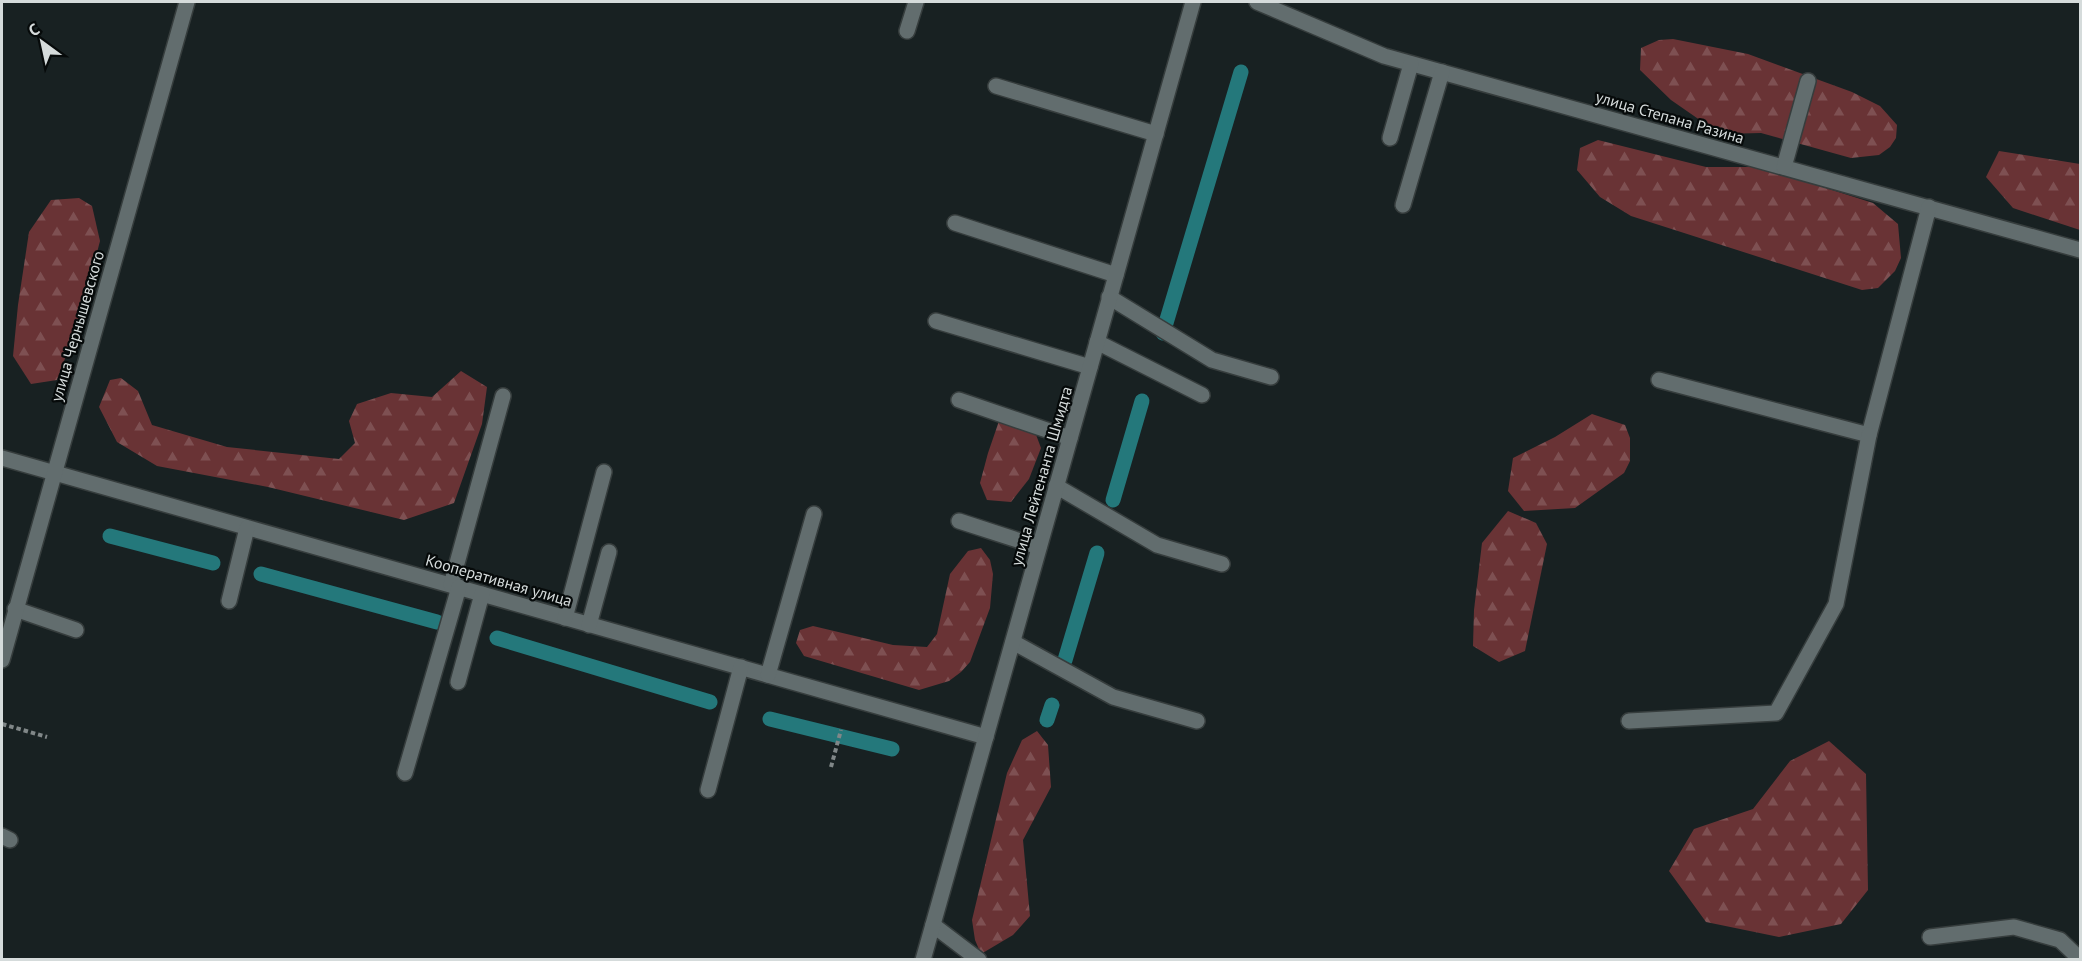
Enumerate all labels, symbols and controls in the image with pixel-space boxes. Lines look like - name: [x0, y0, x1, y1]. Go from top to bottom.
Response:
- north arrow: [12, 12, 72, 72]
- text: С: [25, 19, 43, 40]
- street label: улица Степана Разина: [1593, 86, 1747, 148]
- street label: улица Чернышевского: [46, 248, 108, 404]
- street label: улица Лейтенанта Шмидта: [1006, 384, 1076, 568]
- street label: Кооперативная улица: [423, 550, 575, 610]

